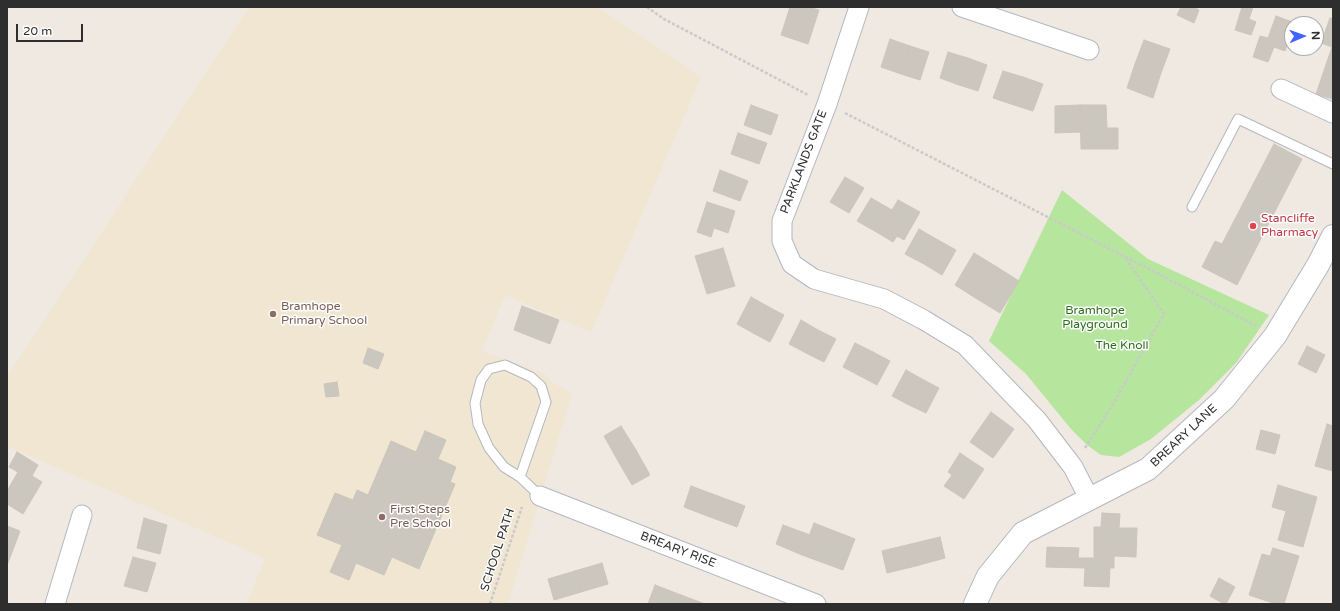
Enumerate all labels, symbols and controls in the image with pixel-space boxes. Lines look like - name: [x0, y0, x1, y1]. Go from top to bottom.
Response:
- scale bar: [18, 16, 85, 42]
- north arrow: [1284, 16, 1324, 56]
- text: 20 m: [23, 24, 52, 38]
- text: N: [1309, 31, 1322, 40]
- street label: PARKLANDS GATE: [778, 108, 830, 216]
- place label: Stancliffe Pharmacy: [1261, 212, 1318, 240]
- marker: Stancliffe Pharmacy: [1248, 221, 1258, 231]
- place label: Bramhope Primary School: [281, 300, 367, 328]
- park label: Bramhope Playground: [1062, 304, 1128, 332]
- marker: Bramhope Primary School: [268, 309, 278, 319]
- park label: The Knoll: [1095, 339, 1149, 353]
- street label: BREARY LANE: [1148, 402, 1220, 470]
- place label: First Steps Pre School: [390, 503, 451, 531]
- street label: SCHOOL PATH: [478, 507, 518, 593]
- marker: First Steps Pre School: [377, 512, 387, 522]
- street label: BREARY RISE: [638, 529, 718, 571]

